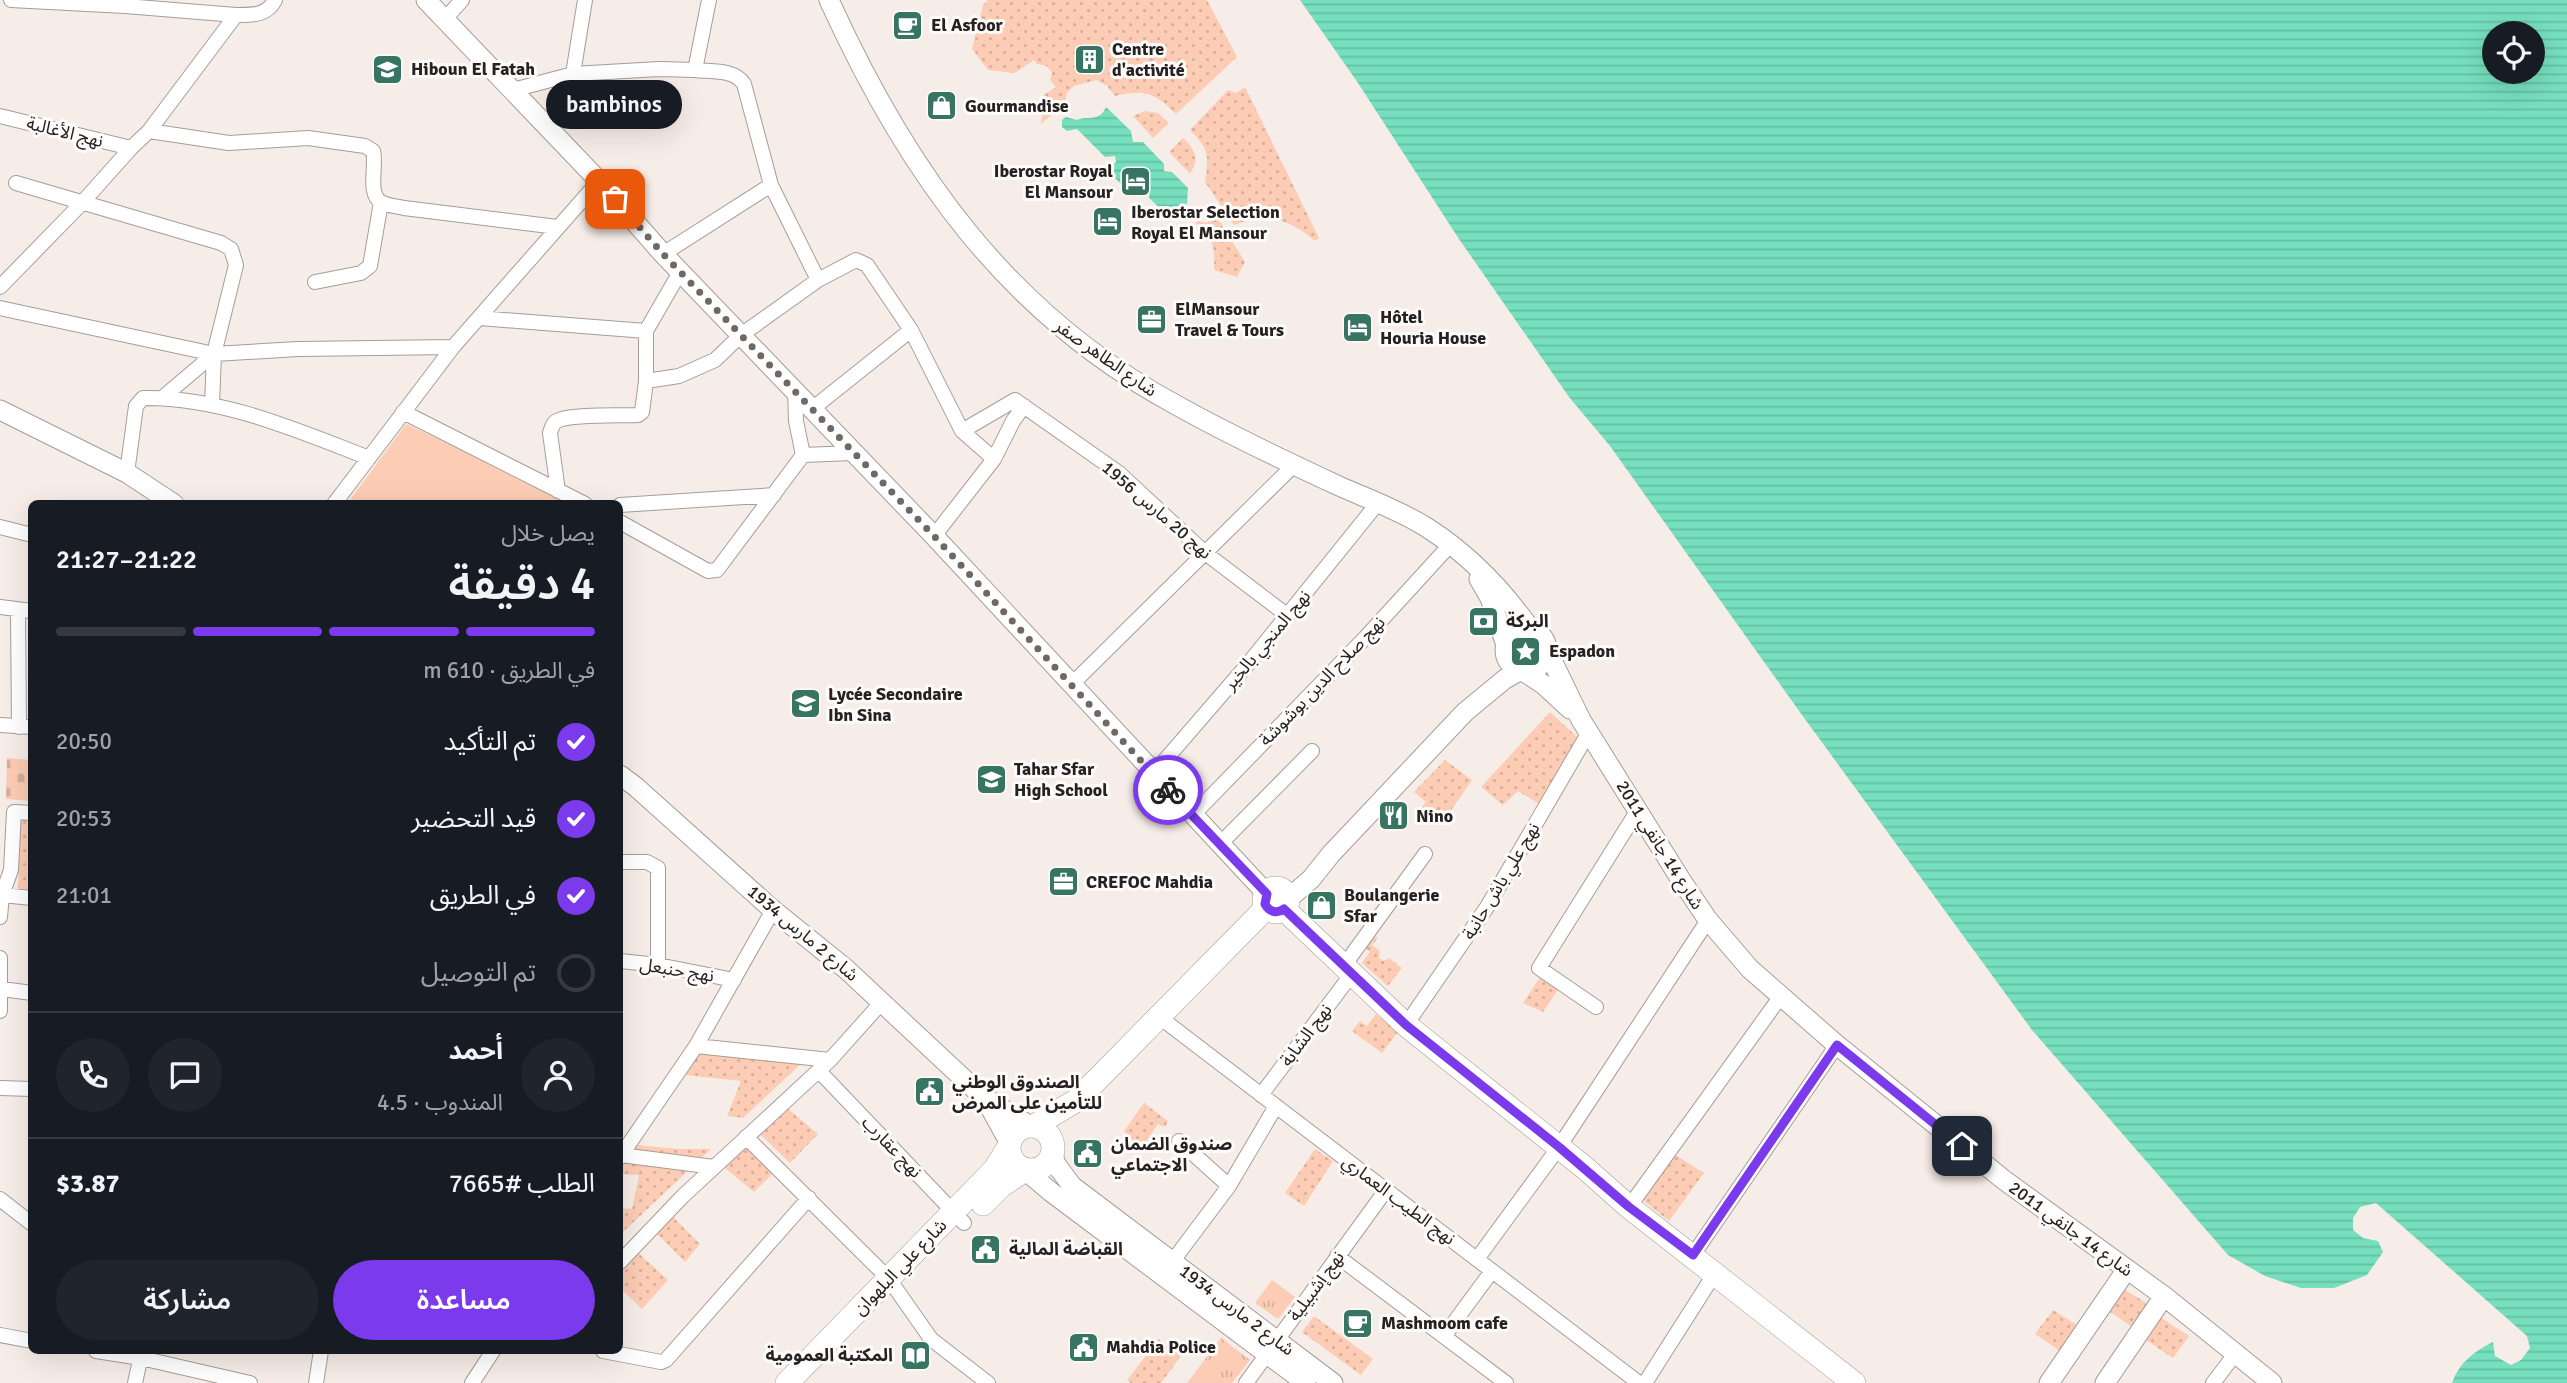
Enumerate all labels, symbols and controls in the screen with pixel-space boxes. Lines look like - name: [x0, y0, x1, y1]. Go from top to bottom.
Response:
- cafe icon: El Asfoor: [891, 8, 925, 42]
- place label: El Asfoor: [931, 14, 1004, 36]
- map controls: [2482, 21, 2545, 84]
- button: locate: [2482, 21, 2545, 84]
- place label: Centre d'activité: [1112, 38, 1185, 81]
- building icon: Centre d'activité: [1072, 42, 1106, 76]
- school or university icon: Hiboun El Fatah: [371, 52, 405, 86]
- place label: Hiboun El Fatah: [411, 58, 535, 80]
- callout: bambinos: [547, 80, 683, 129]
- shop icon: Gourmandise: [925, 89, 959, 123]
- text: bambinos: [566, 90, 662, 119]
- place label: Gourmandise: [965, 95, 1069, 117]
- street label: نهج الأغالبة: [24, 112, 106, 154]
- place label: Iberostar Royal El Mansour: [994, 160, 1114, 203]
- hotel icon: Iberostar Royal El Mansour: [1119, 164, 1153, 198]
- pin: [585, 169, 645, 229]
- icon: bag: [596, 180, 634, 218]
- place label: Iberostar Selection Royal El Mansour: [1131, 201, 1280, 244]
- hotel icon: Iberostar Selection Royal El Mansour: [1091, 205, 1125, 239]
- place label: ElMansour Travel & Tours: [1175, 298, 1284, 341]
- office icon: ElMansour Travel & Tours: [1135, 302, 1169, 336]
- place label: Hôtel Houria House: [1380, 306, 1486, 349]
- hotel icon: Hôtel Houria House: [1340, 310, 1374, 344]
- street label: شارع الطاهر صفر: [1048, 314, 1161, 404]
- street label: نهج 20 مارس 1956: [1096, 456, 1216, 565]
- text: يصل خلال: [501, 519, 595, 548]
- text: 21:22–21:27: [56, 544, 197, 576]
- text: 4 دقيقة: [448, 556, 595, 612]
- street label: نهج المنجي بالخير: [1218, 585, 1317, 697]
- bank icon: البركة: [1466, 604, 1500, 638]
- place label: البركة: [1506, 610, 1549, 632]
- street label: نهج صلاح الدين بوشوشة: [1254, 612, 1391, 752]
- place icon: Espadon: [1509, 634, 1543, 668]
- place label: Espadon: [1549, 640, 1615, 662]
- text: في الطريق · 610 m: [423, 656, 595, 685]
- place label: Lycée Secondaire Ibn Sina: [828, 683, 963, 726]
- school or university icon: Lycée Secondaire Ibn Sina: [788, 687, 822, 721]
- icon: check: [557, 723, 595, 761]
- text: تم التأكيد: [443, 726, 536, 758]
- text: 20:50: [56, 727, 112, 756]
- courier: [1133, 755, 1203, 825]
- place label: Tahar Sfar High School: [1014, 758, 1108, 801]
- school or university icon: Tahar Sfar High School: [974, 762, 1008, 796]
- icon: bike: [1149, 771, 1187, 809]
- street label: شارع 14 جانفي 2011: [1609, 776, 1709, 915]
- restaurant icon: Nino: [1376, 799, 1410, 833]
- icon: check: [557, 800, 595, 838]
- text: قيد التحضير: [411, 803, 536, 835]
- text: 20:53: [56, 804, 112, 833]
- place label: Nino: [1416, 805, 1453, 827]
- street label: نهج علي باش حانبة: [1457, 818, 1546, 945]
- office icon: CREFOC Mahdia: [1046, 865, 1080, 899]
- place label: CREFOC Mahdia: [1086, 871, 1213, 893]
- icon: check: [557, 877, 595, 915]
- text: في الطريق: [430, 880, 536, 912]
- street label: شارع 2 مارس 1934: [741, 880, 863, 988]
- text: 21:01: [56, 881, 112, 910]
- place label: Boulangerie Sfar: [1344, 884, 1440, 927]
- shop icon: Boulangerie Sfar: [1304, 888, 1338, 922]
- street label: نهج حنبعل: [638, 953, 716, 989]
- text: تم التوصيل: [421, 957, 536, 989]
- street label: نهج الشابة: [1275, 999, 1338, 1072]
- text: أحمد: [449, 1035, 503, 1067]
- button: phone: [56, 1038, 130, 1112]
- button: chat: [148, 1038, 222, 1112]
- button: person: [521, 1038, 595, 1112]
- place label: الصندوق الوطني للتأمين على المرض: [952, 1071, 1102, 1114]
- public building icon: الصندوق الوطني للتأمين على المرض: [912, 1075, 946, 1109]
- text: المندوب · 4.5: [377, 1088, 503, 1117]
- street label: نهج عقارب: [856, 1112, 927, 1184]
- pin: [1932, 1116, 1992, 1176]
- icon: home: [1943, 1127, 1981, 1165]
- place label: صندوق الضمان الاجتماعي: [1111, 1133, 1232, 1179]
- public building icon: صندوق الضمان الاجتماعي: [1071, 1137, 1105, 1171]
- street label: نهج الطيب العماري: [1337, 1150, 1460, 1251]
- text: $3.87: [56, 1168, 120, 1200]
- text: الطلب #7665: [449, 1168, 595, 1200]
- street label: شارع 14 جانفي 2011: [2003, 1177, 2137, 1284]
- street label: شارع علي البلهوان: [849, 1214, 954, 1322]
- public building icon: القباضة المالية: [969, 1232, 1003, 1266]
- place label: القباضة المالية: [1009, 1238, 1123, 1260]
- street label: نهج إشبيلية: [1283, 1246, 1351, 1327]
- button: مشاركة: [56, 1260, 319, 1340]
- button: مساعدة: [333, 1260, 595, 1340]
- street label: شارع 2 مارس 1934: [1173, 1260, 1299, 1363]
- cafe icon: Mashmoom cafe: [1341, 1306, 1375, 1340]
- place label: Mashmoom cafe: [1381, 1312, 1508, 1334]
- public building icon: Mahdia Police: [1066, 1330, 1100, 1364]
- place label: Mahdia Police: [1106, 1336, 1216, 1358]
- library icon: المكتبة العمومية: [899, 1338, 933, 1372]
- place label: المكتبة العمومية: [765, 1344, 893, 1366]

